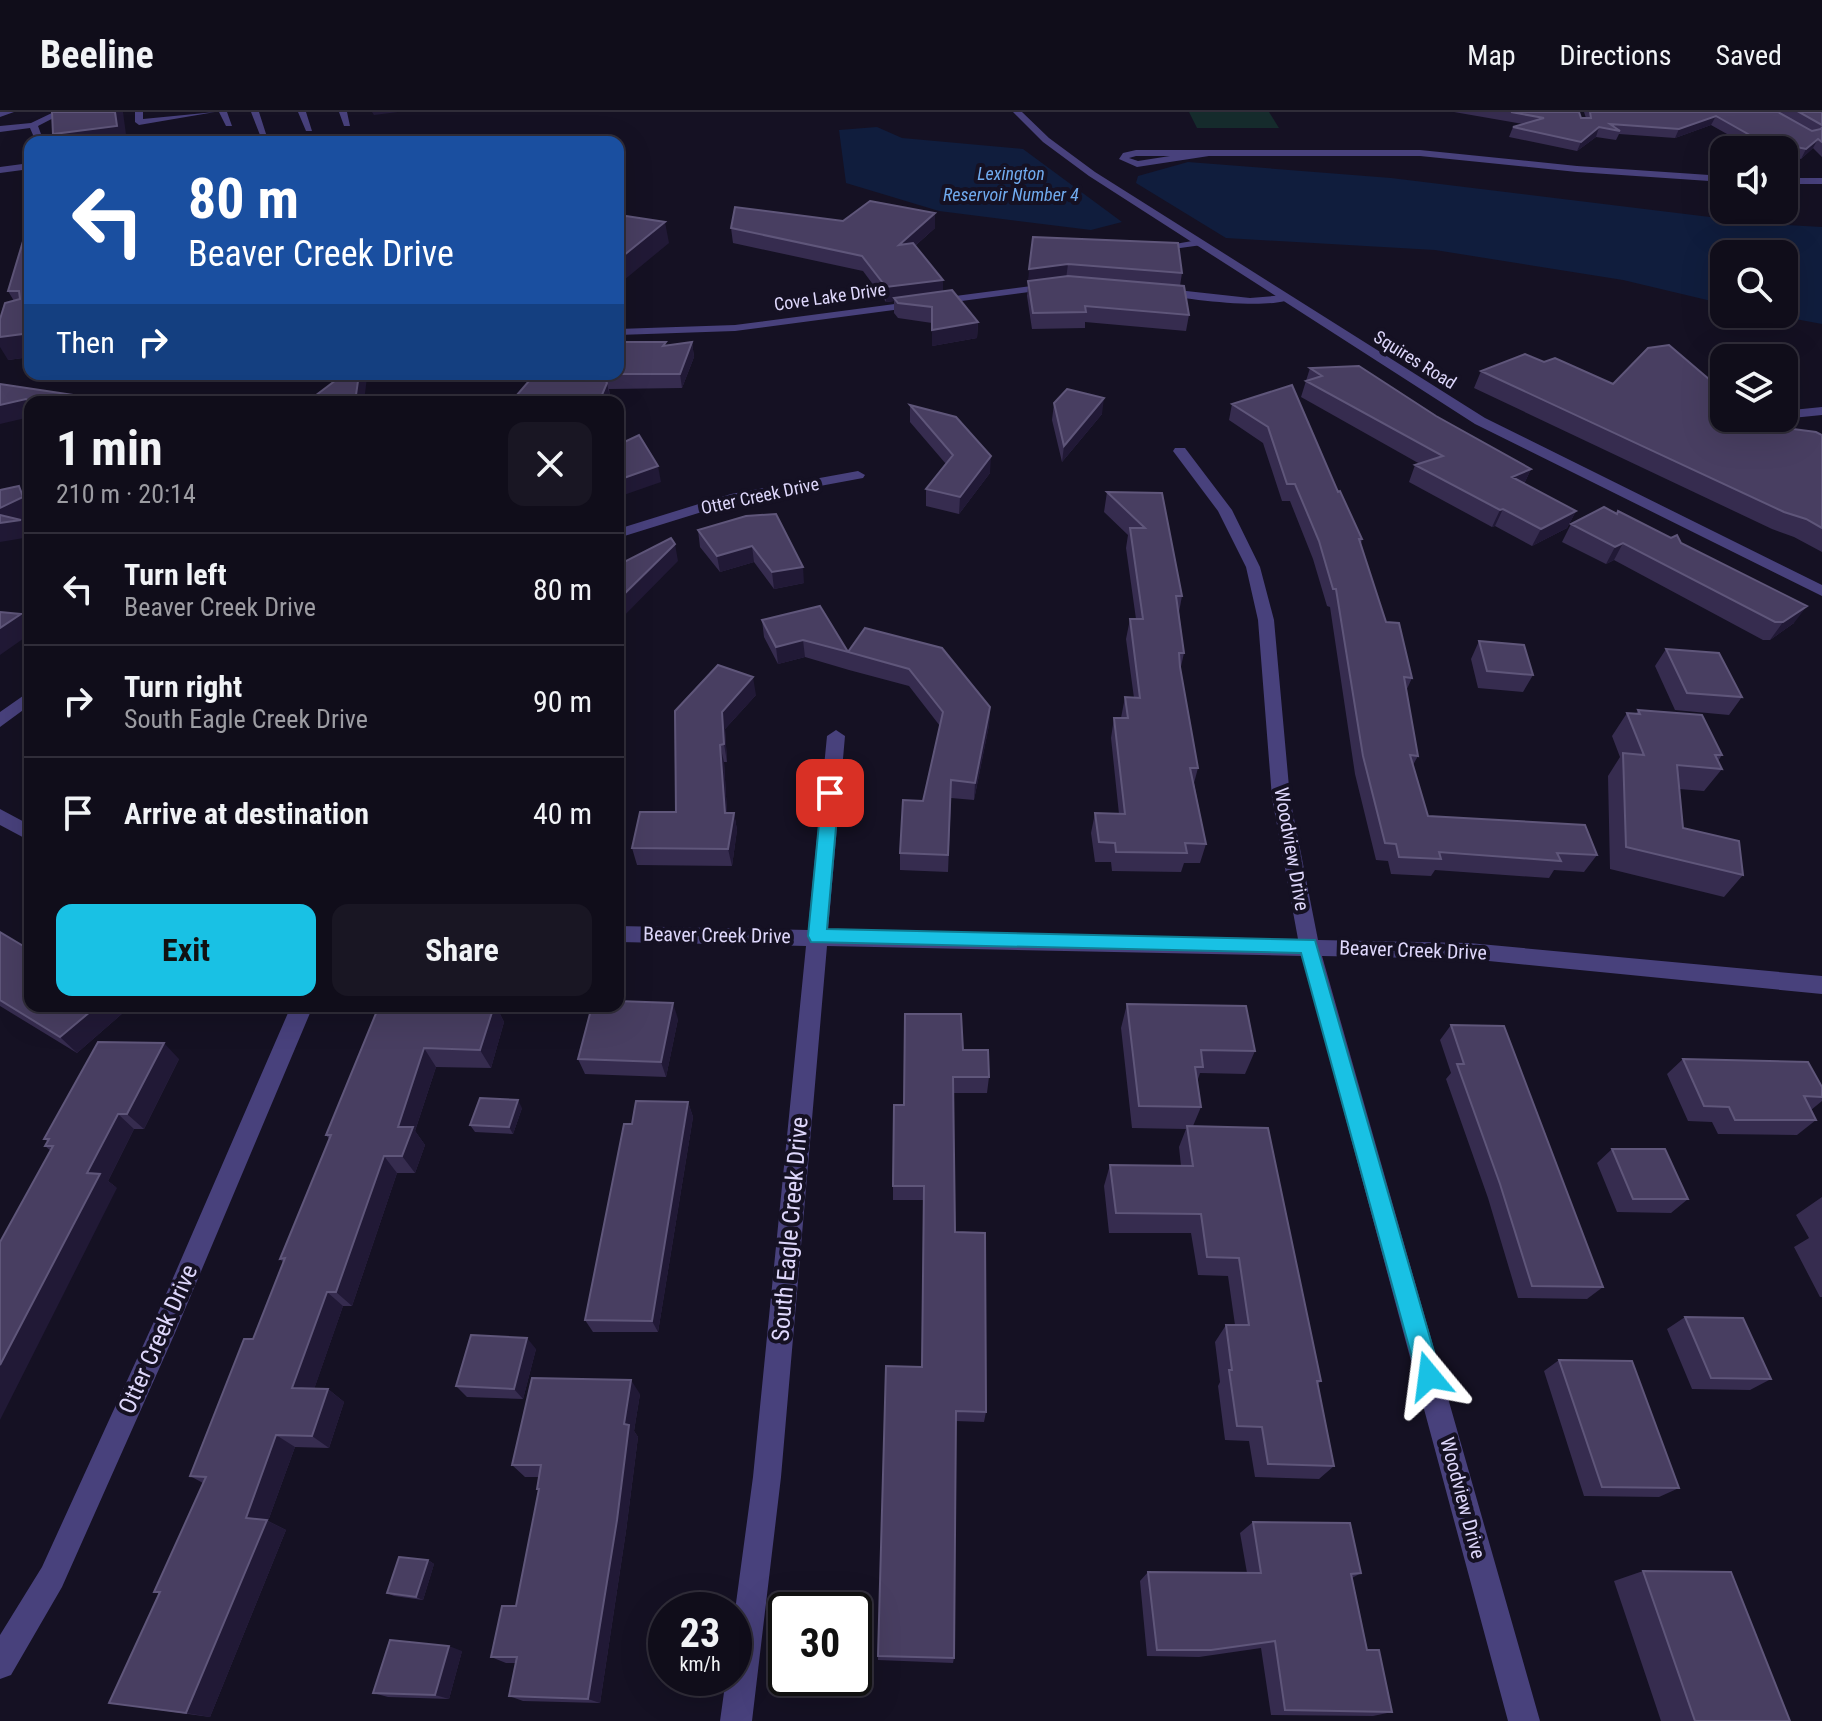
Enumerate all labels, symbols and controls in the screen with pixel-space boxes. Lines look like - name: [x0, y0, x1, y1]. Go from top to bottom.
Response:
- text: Beeline: [40, 33, 154, 77]
- text: Map: [1467, 39, 1516, 72]
- text: Directions: [1560, 39, 1671, 72]
- text: Saved: [1715, 39, 1782, 72]
- map controls: [1710, 136, 1798, 432]
- button: sound: [1710, 136, 1798, 224]
- water label: Lexington Reservoir Number 4: [943, 163, 1079, 205]
- text: 80 m: [188, 166, 299, 232]
- icon: left: [56, 168, 160, 272]
- text: Beaver Creek Drive: [188, 233, 454, 275]
- button: search: [1710, 240, 1798, 328]
- street label: Cove Lake Drive: [773, 278, 887, 315]
- icon: right: [131, 320, 175, 364]
- text: Then: [56, 325, 115, 360]
- street label: Squires Road: [1370, 326, 1460, 393]
- button: layers: [1710, 344, 1798, 432]
- text: 1 min: [56, 420, 163, 477]
- button: close: [508, 422, 592, 506]
- street label: Otter Creek Drive: [699, 473, 821, 518]
- text: 210 m · 20:14: [56, 479, 196, 509]
- text: Turn left: [124, 557, 227, 592]
- icon: left: [56, 567, 100, 611]
- text: 80 m: [533, 572, 592, 607]
- text: Beaver Creek Drive: [124, 592, 316, 622]
- text: Turn right: [124, 669, 242, 704]
- icon: right: [56, 679, 100, 723]
- text: 90 m: [533, 684, 592, 719]
- text: South Eagle Creek Drive: [124, 704, 368, 734]
- pin: [796, 759, 864, 827]
- icon: arrive: [808, 771, 852, 815]
- street label: Woodview Drive: [1269, 785, 1315, 913]
- icon: arrive: [56, 791, 100, 835]
- text: Arrive at destination: [124, 796, 369, 831]
- text: 40 m: [533, 796, 592, 831]
- button: Exit: [56, 904, 316, 996]
- button: Share: [332, 904, 592, 996]
- street label: Beaver Creek Drive: [643, 922, 791, 948]
- street label: Beaver Creek Drive: [1339, 935, 1487, 965]
- street label: South Eagle Creek Drive: [766, 1116, 814, 1342]
- street label: Otter Creek Drive: [113, 1260, 203, 1418]
- position arrow: [1387, 1334, 1471, 1418]
- street label: Woodview Drive: [1435, 1435, 1491, 1561]
- speed limit sign: 30: [768, 1592, 872, 1696]
- text: 23: [680, 1610, 720, 1657]
- text: km/h: [679, 1652, 721, 1676]

